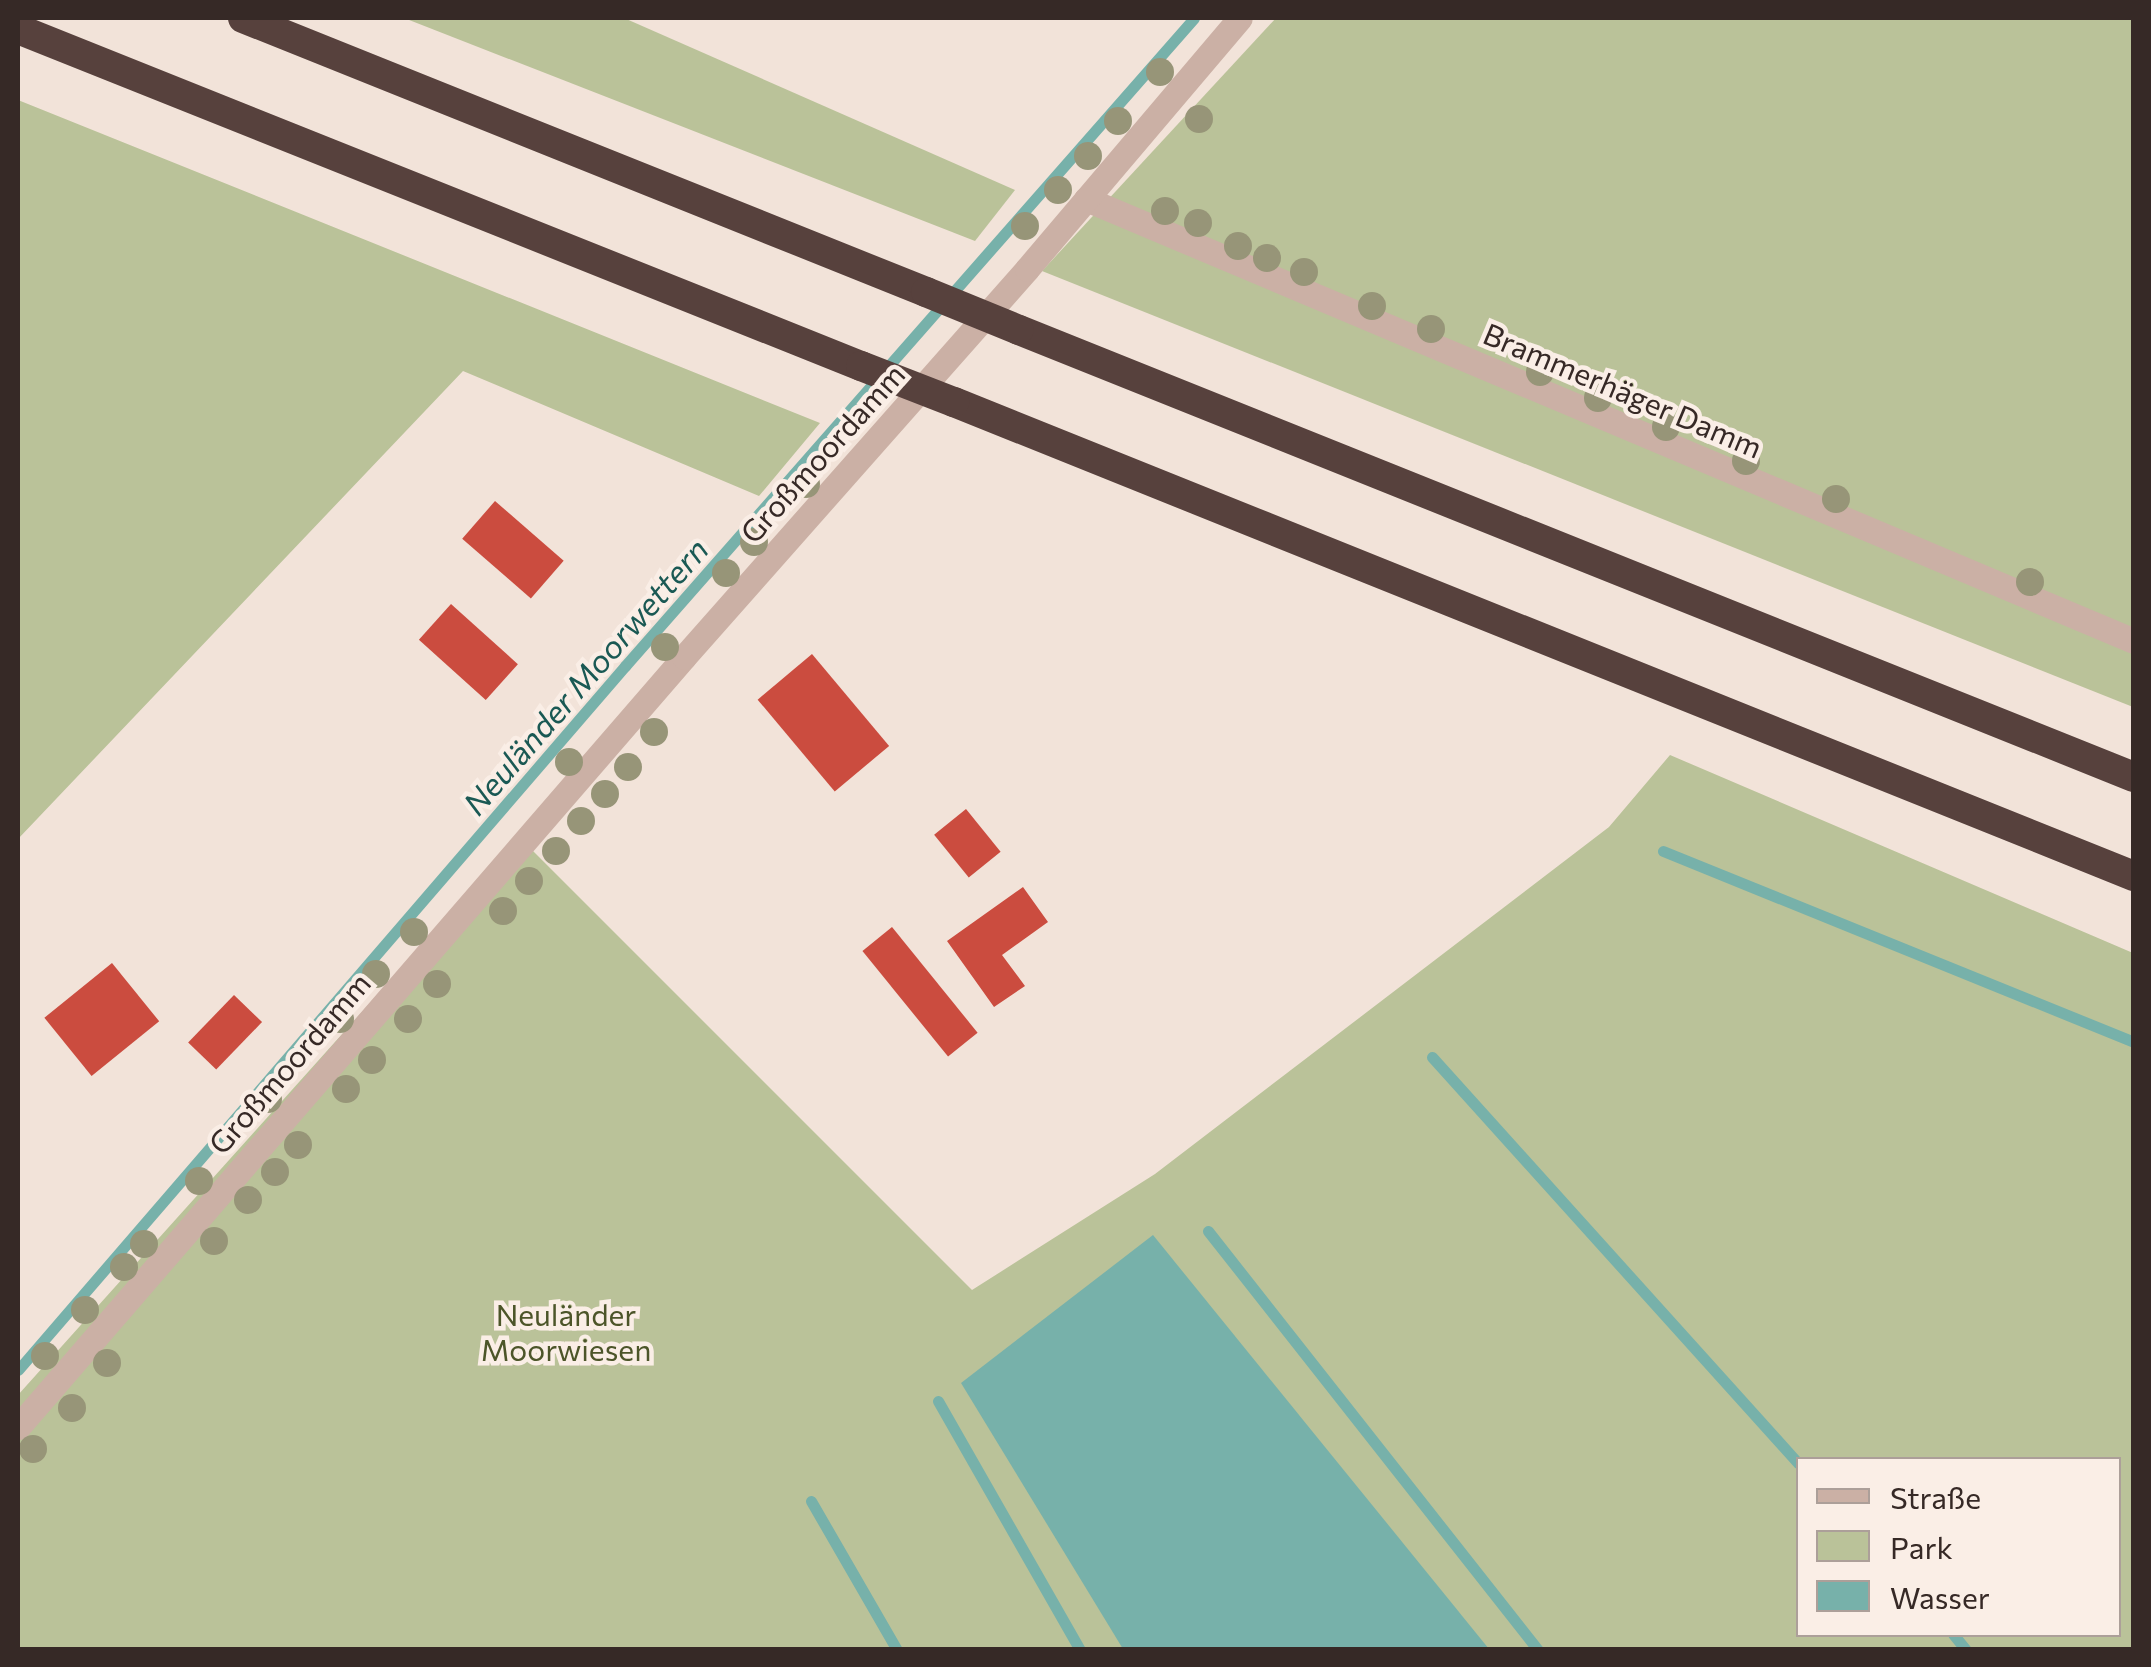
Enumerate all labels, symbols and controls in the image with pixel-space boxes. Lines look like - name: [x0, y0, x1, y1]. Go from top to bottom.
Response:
- street label: Brammerhäger Damm: [1478, 315, 1768, 465]
- street label: Großmoordamm: [732, 356, 912, 550]
- water label: Neuländer Moorwettern: [454, 530, 716, 822]
- street label: Großmoordamm: [201, 965, 377, 1161]
- park label: Neuländer Moorwiesen: [481, 1296, 651, 1366]
- legend: [1796, 1457, 2121, 1637]
- text: Straße: [1890, 1478, 1981, 1515]
- text: Park: [1890, 1528, 1953, 1565]
- text: Wasser: [1890, 1578, 1990, 1615]

